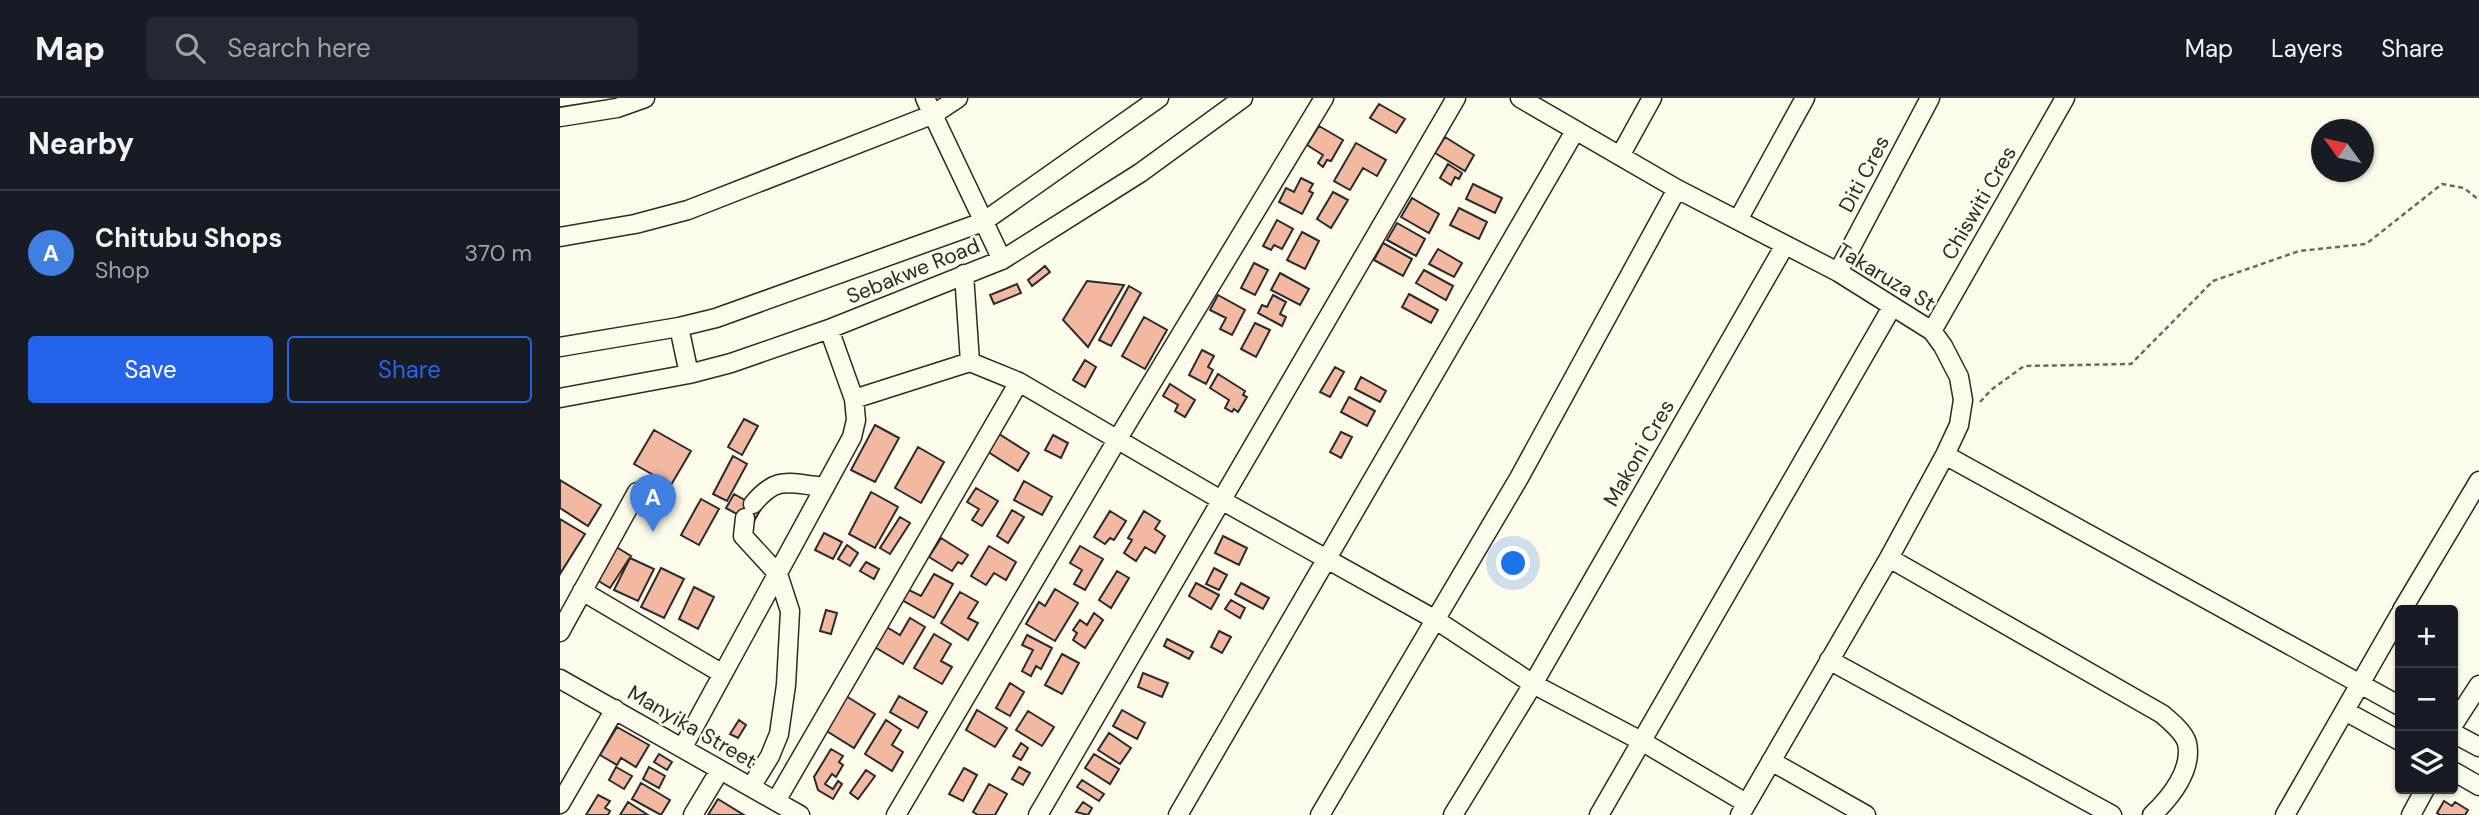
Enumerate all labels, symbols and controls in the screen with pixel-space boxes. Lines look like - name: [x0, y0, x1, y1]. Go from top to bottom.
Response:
- search box: [147, 17, 637, 80]
- text: Map: [35, 27, 105, 70]
- icon: search: [171, 29, 209, 67]
- text: Search here: [227, 31, 371, 65]
- text: Map: [2185, 33, 2233, 64]
- text: Layers: [2271, 33, 2343, 64]
- text: Share: [2381, 33, 2444, 64]
- north arrow: [2311, 119, 2374, 182]
- text: Nearby: [28, 124, 134, 163]
- street label: Diti Cres: [1832, 131, 1896, 217]
- street label: Chiswiti Cres: [1935, 141, 2023, 265]
- text: Chitubu Shops: [95, 221, 282, 255]
- street label: Sebakwe Road: [842, 232, 984, 310]
- street label: Takaruza St: [1831, 237, 1941, 317]
- text: A: [43, 238, 59, 268]
- text: 370 m: [464, 238, 532, 268]
- text: Shop: [95, 255, 150, 285]
- button: Save: [28, 336, 273, 403]
- button: Share: [287, 336, 532, 403]
- street label: Makoni Cres: [1597, 394, 1681, 512]
- pin: A: [630, 474, 676, 532]
- your location: [1496, 546, 1530, 580]
- map controls: [2395, 605, 2458, 794]
- button: +: [2395, 605, 2458, 668]
- button: −: [2395, 668, 2458, 731]
- street label: Manyika Street: [622, 679, 762, 775]
- button: layers: [2395, 731, 2458, 794]

